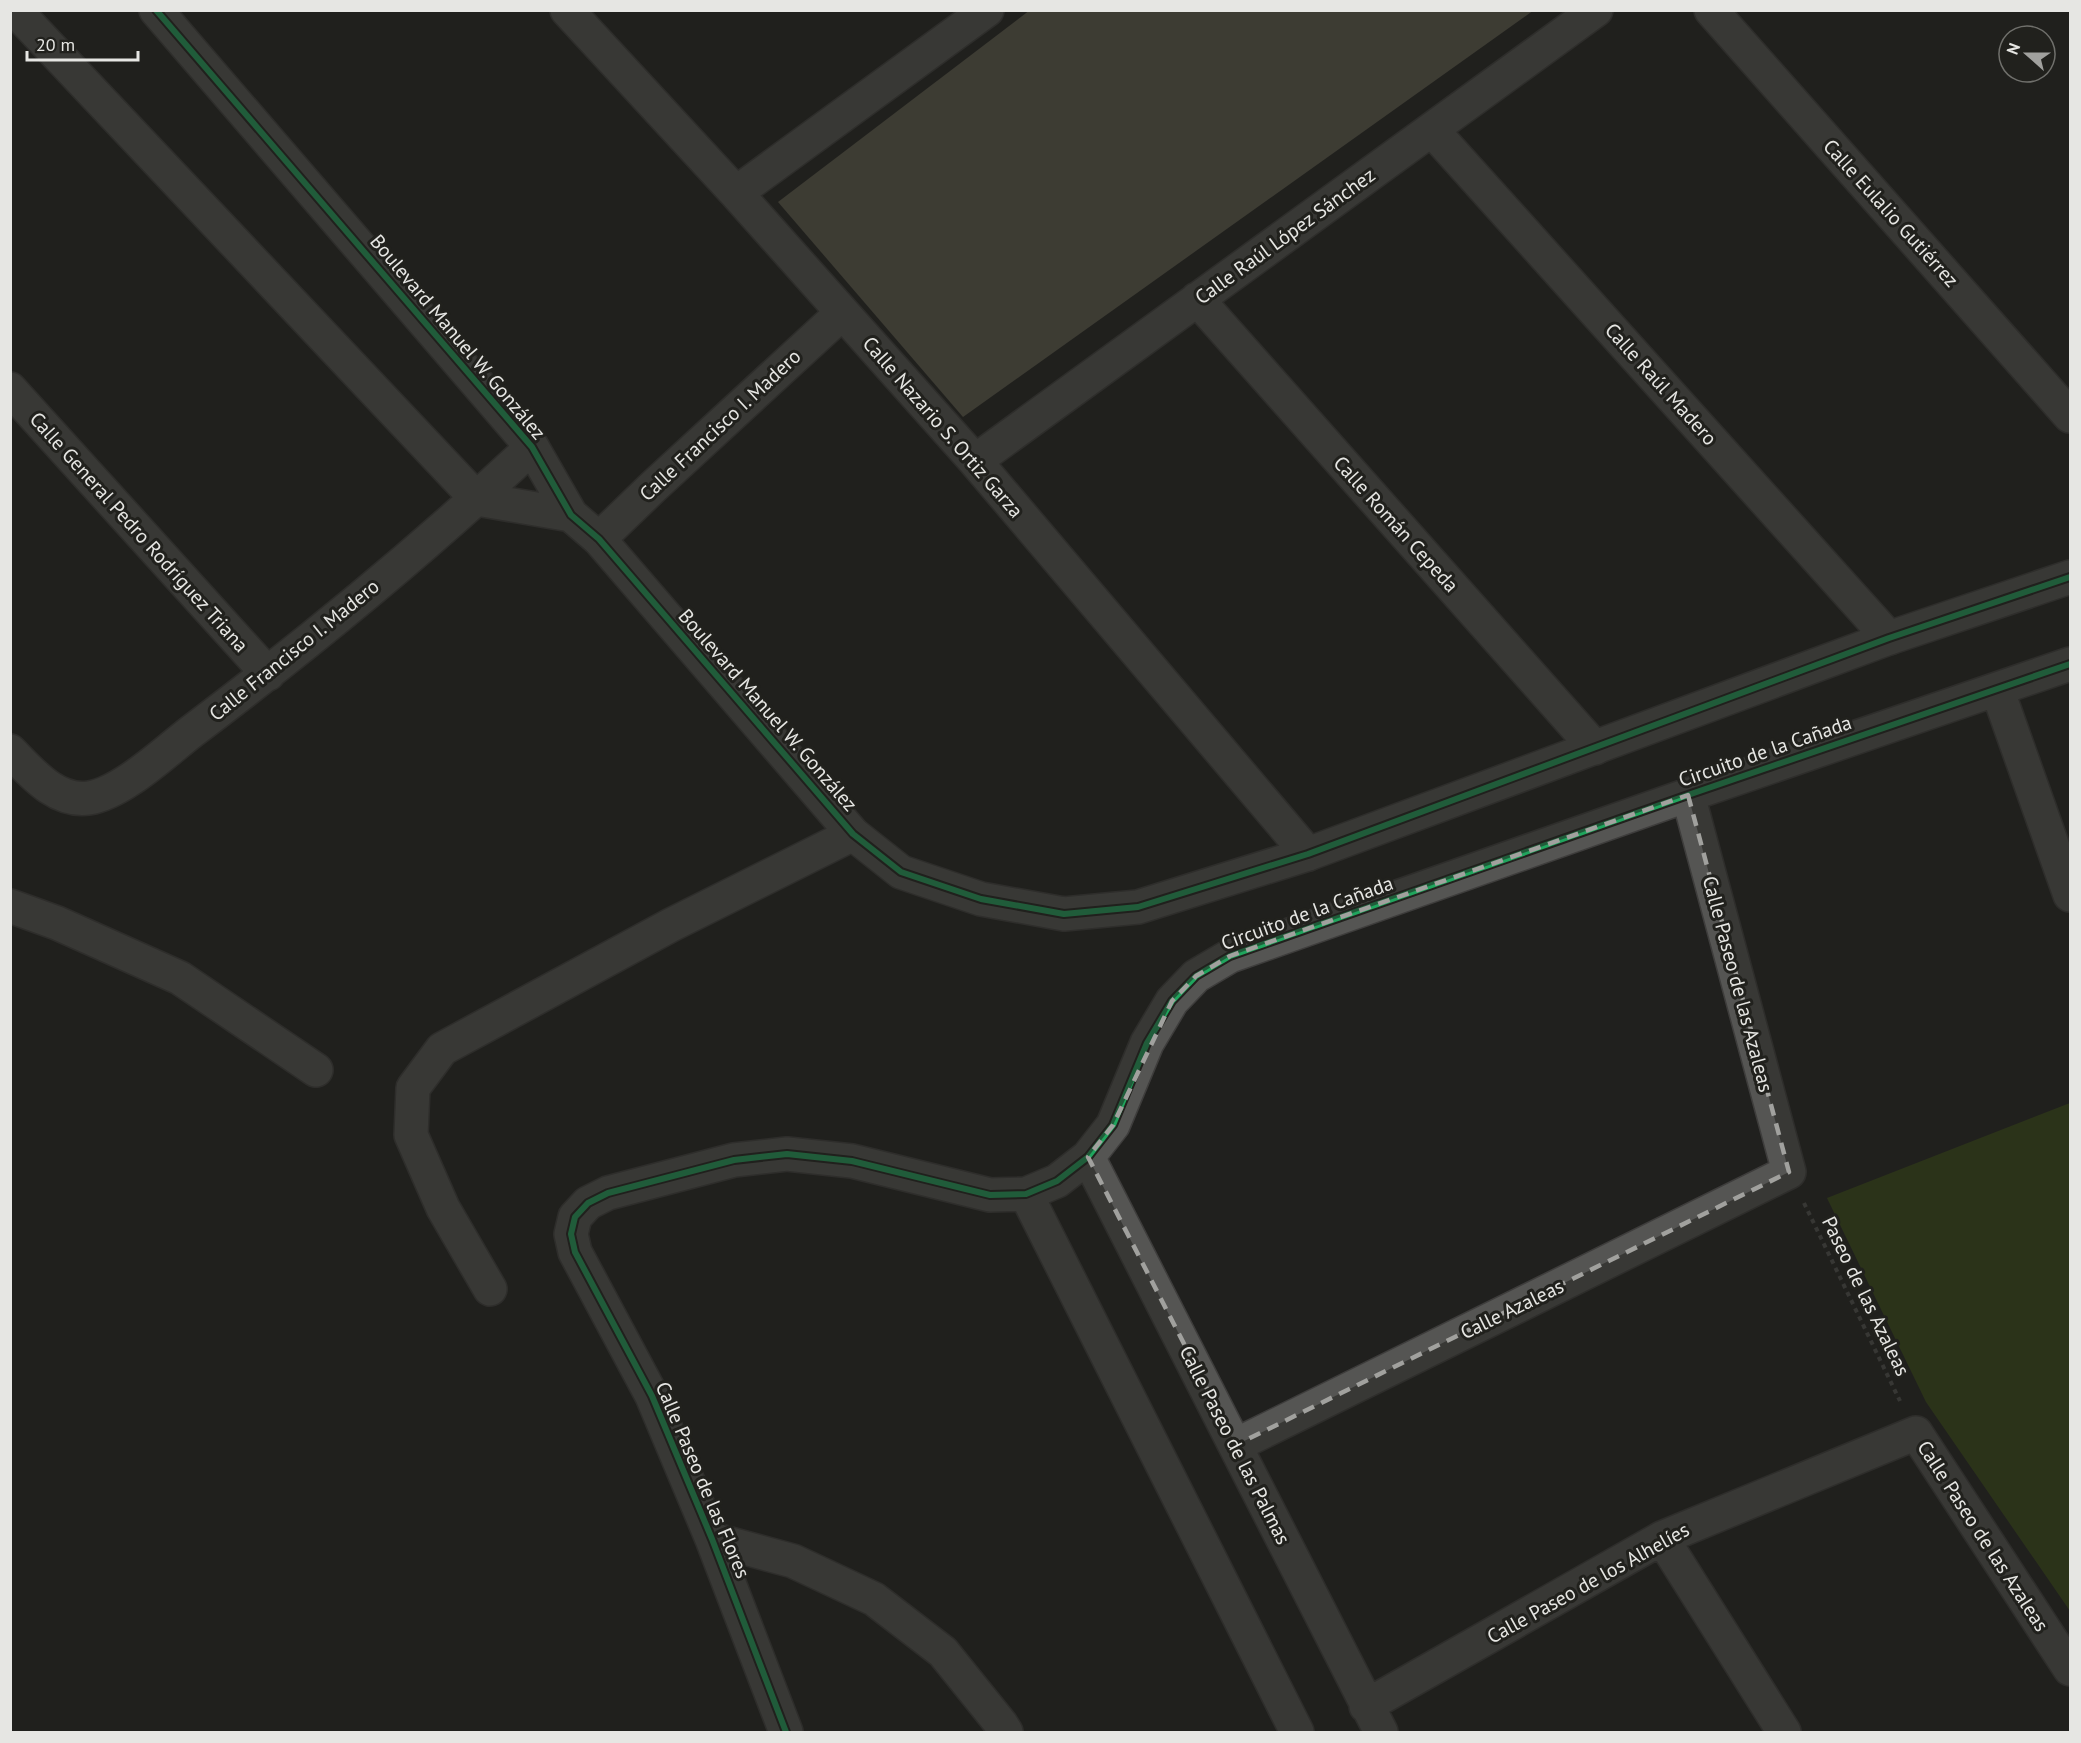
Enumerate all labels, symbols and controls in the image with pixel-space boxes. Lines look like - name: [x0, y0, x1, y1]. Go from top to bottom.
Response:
- scale bar: [27, 24, 138, 62]
- north arrow: [1997, 24, 2057, 84]
- text: 20 m: [36, 33, 75, 56]
- text: N: [2002, 40, 2024, 57]
- street label: Calle Eulalio Gutiérrez: [1818, 134, 1964, 292]
- street label: Calle Raúl López Sánchez: [1190, 162, 1380, 310]
- street label: Boulevard Manuel W. González: [364, 229, 552, 445]
- street label: Calle Raúl Madero: [1599, 317, 1723, 451]
- street label: Calle Nazario S. Ortiz Garza: [857, 331, 1029, 523]
- street label: Calle Francisco I. Madero: [634, 343, 806, 507]
- street label: Calle General Pedro Rodríguez Triana: [24, 406, 254, 658]
- street label: Calle Román Cepeda: [1328, 450, 1464, 598]
- street label: Calle Francisco I. Madero: [204, 573, 384, 727]
- street label: Boulevard Manuel W. González: [673, 603, 863, 817]
- street label: Circuito de la Cañada: [1675, 709, 1855, 793]
- street label: Circuito de la Cañada: [1217, 870, 1397, 956]
- street label: Calle Paseo de las Azaleas: [1697, 873, 1779, 1095]
- street label: Paseo de las Azaleas: [1816, 1212, 1916, 1380]
- street label: Calle Azaleas: [1456, 1273, 1568, 1345]
- street label: Calle Paseo de las Palmas: [1174, 1341, 1296, 1549]
- street label: Calle Paseo de las Flores: [650, 1378, 756, 1582]
- street label: Calle Paseo de las Azaleas: [1911, 1436, 2055, 1636]
- street label: Calle Paseo de los Alhelíes: [1482, 1517, 1694, 1649]

